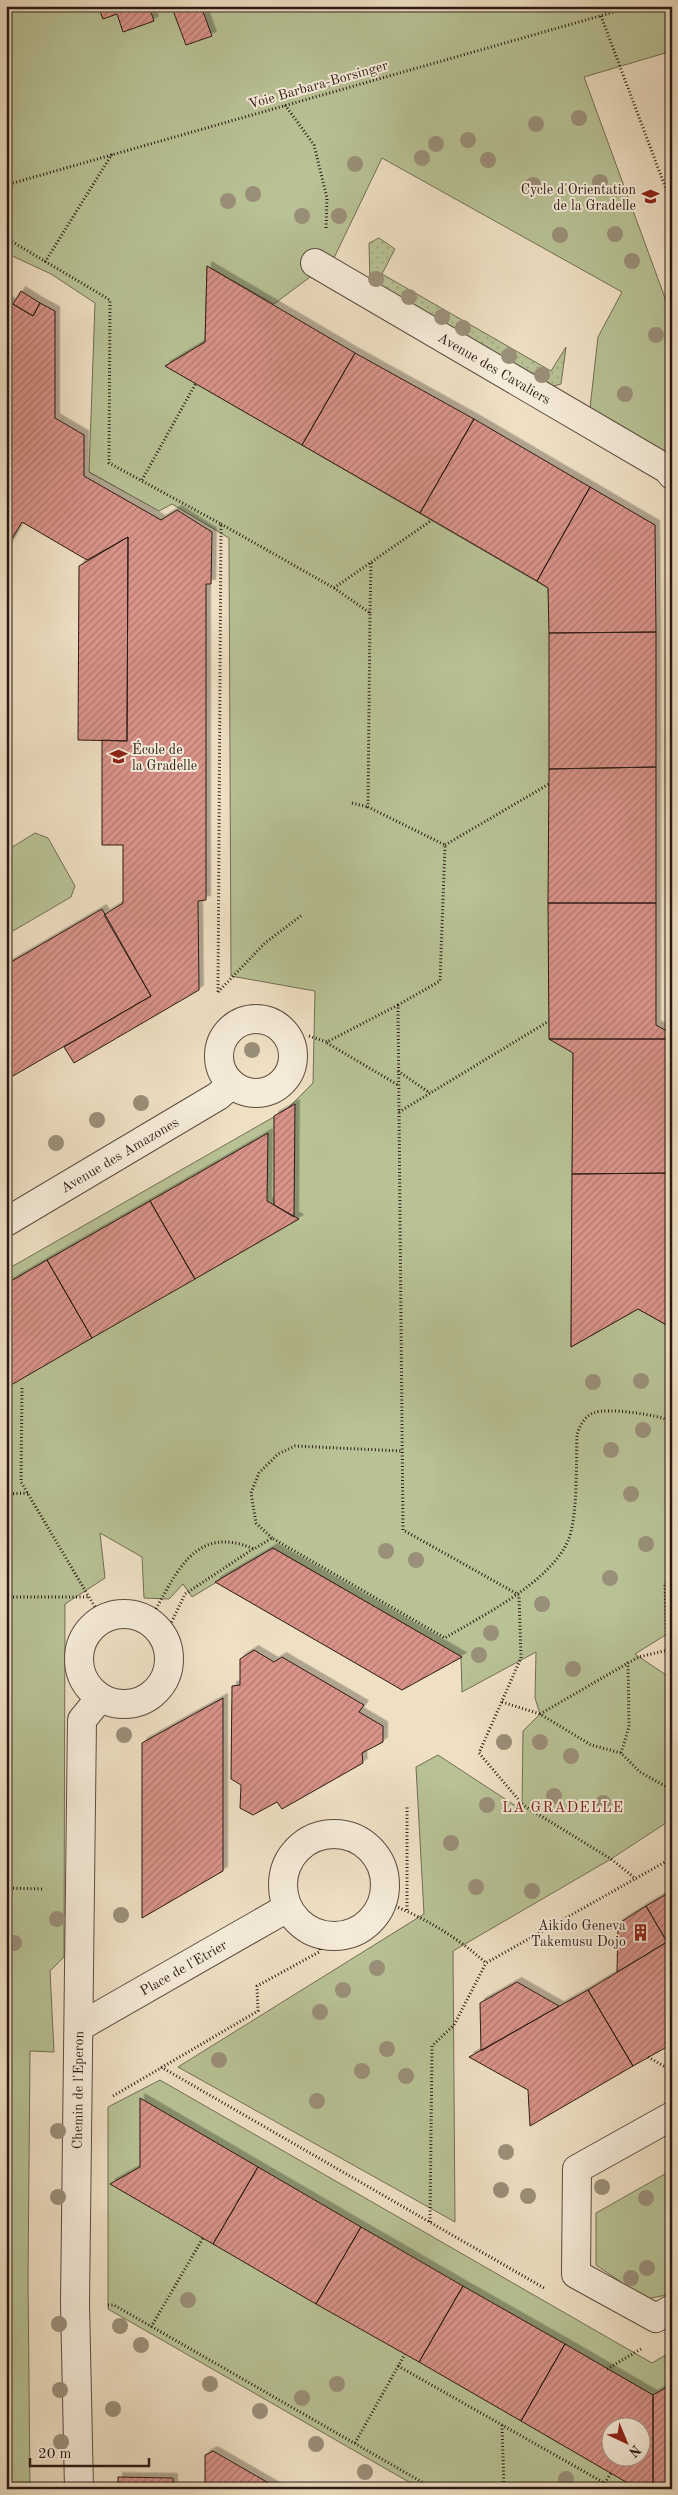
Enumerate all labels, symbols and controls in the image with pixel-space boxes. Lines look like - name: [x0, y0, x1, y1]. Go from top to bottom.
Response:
- street label: Voie Barbara-Borsinger: [247, 58, 390, 112]
- place label: Cycle d'Orientation de la Gradelle: [521, 183, 636, 213]
- school or university icon: Cycle d'Orientation de la Gradelle: [640, 187, 660, 207]
- street label: Avenue des Cavaliers: [435, 331, 553, 407]
- place label: École de la Gradelle: [132, 740, 197, 773]
- school or university icon: École de la Gradelle: [108, 747, 128, 767]
- street label: Avenue des Amazones: [59, 1115, 181, 1196]
- district label: LA GRADELLE: [502, 1801, 624, 1816]
- place label: Aikido Geneva Takemusu Dojo: [531, 1919, 626, 1949]
- building icon: Aikido Geneva Takemusu Dojo: [630, 1923, 650, 1943]
- street label: Place de l'Etrier: [138, 1938, 230, 1999]
- street label: Chemin de l'Eperon: [71, 2030, 86, 2149]
- north arrow: [600, 2418, 650, 2468]
- scale bar: [30, 2435, 149, 2467]
- text: N: [625, 2442, 643, 2460]
- text: 20 m: [38, 2447, 72, 2462]

